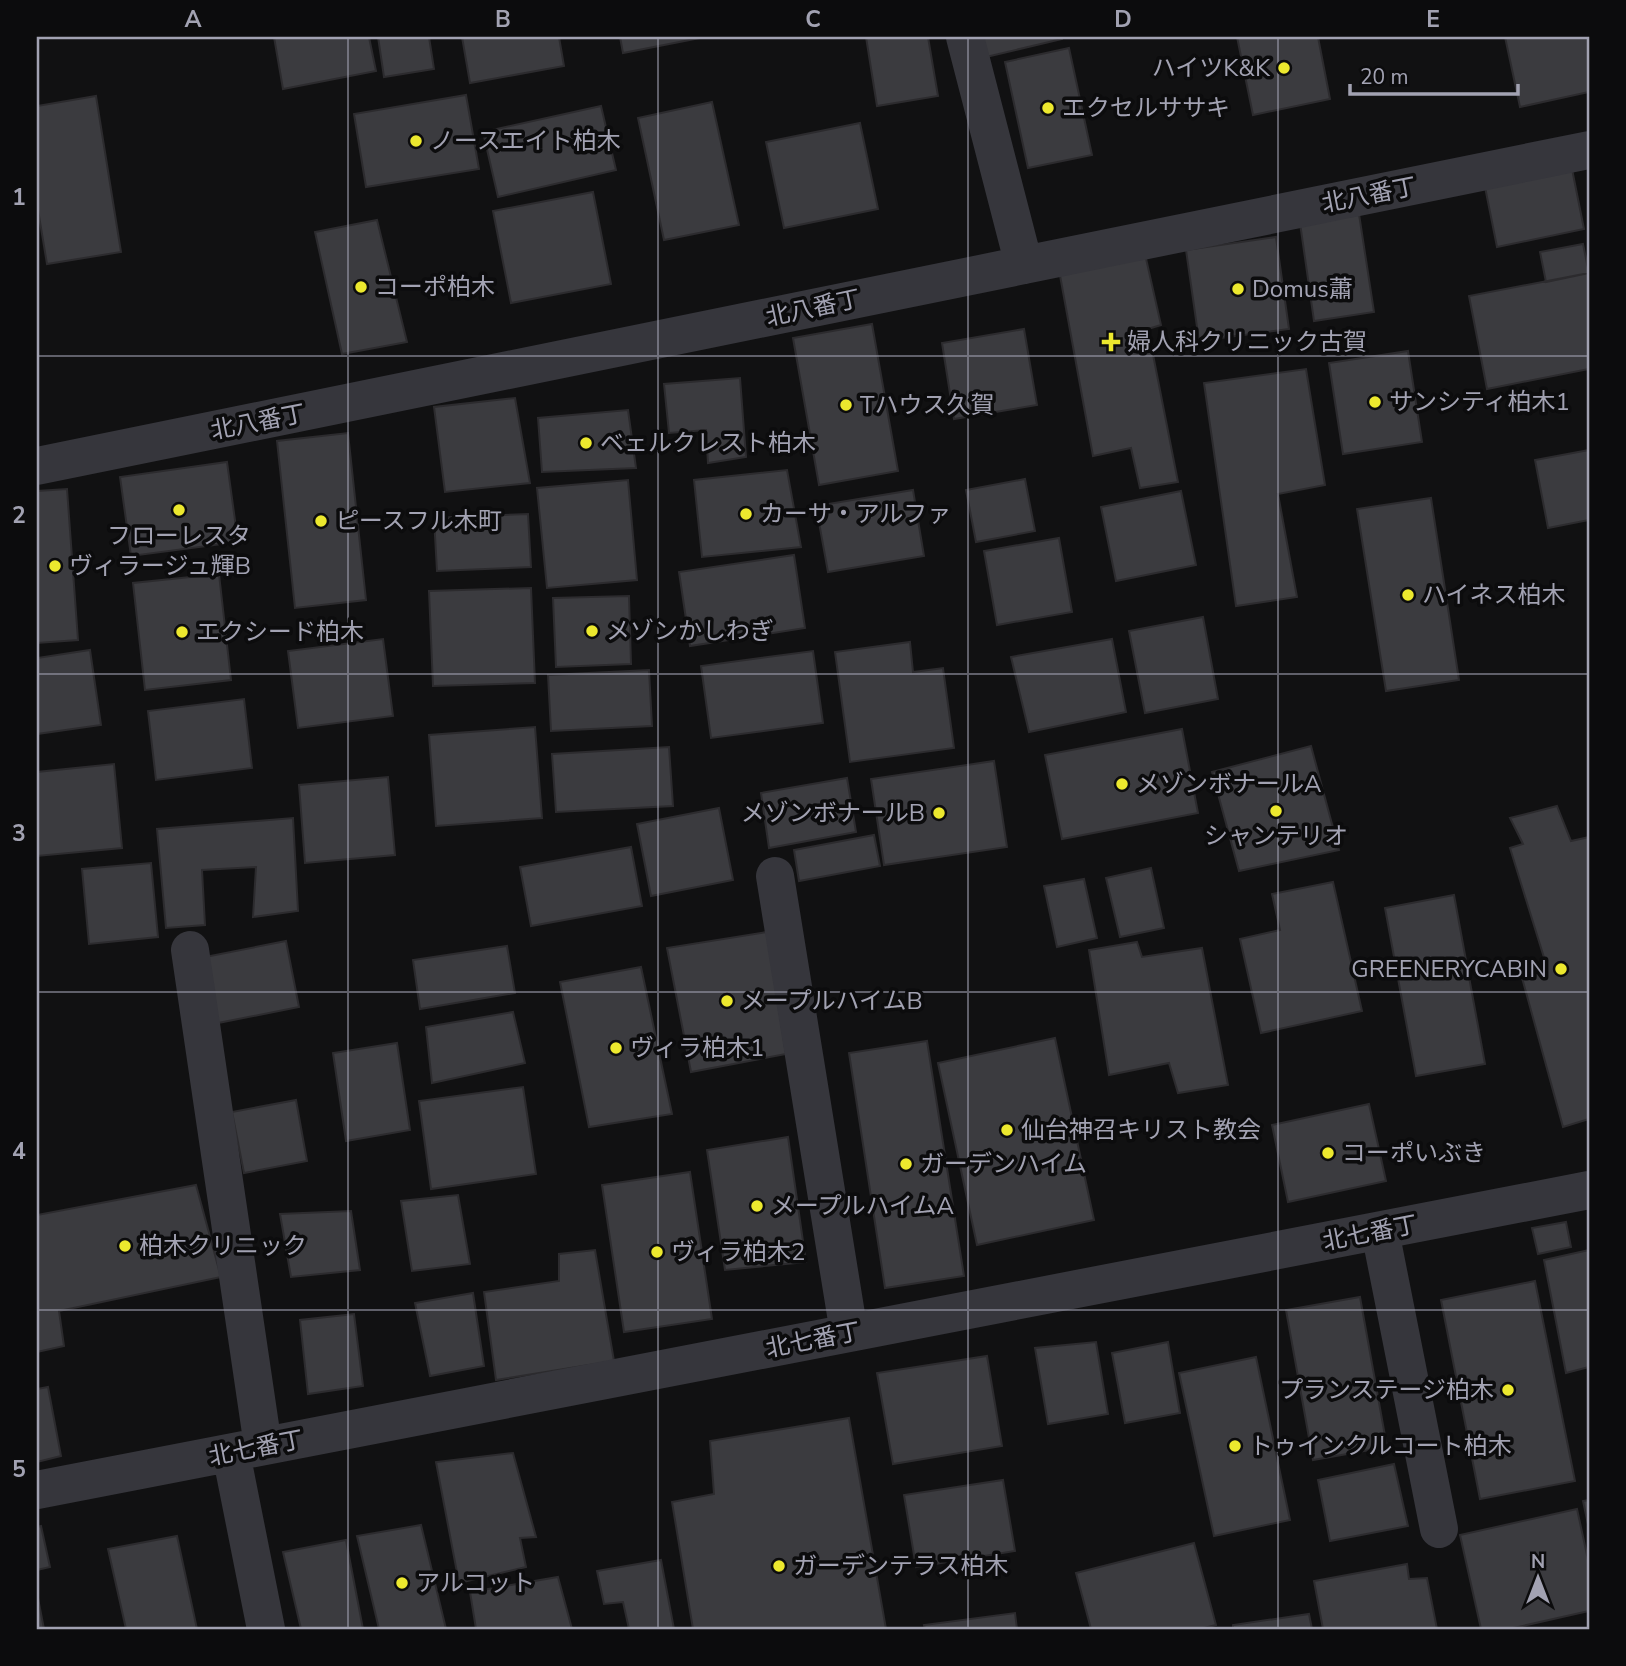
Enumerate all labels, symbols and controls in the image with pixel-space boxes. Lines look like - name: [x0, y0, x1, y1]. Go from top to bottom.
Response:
- text: A: [184, 4, 202, 35]
- text: B: [495, 4, 511, 35]
- text: C: [805, 4, 821, 35]
- text: D: [1114, 4, 1132, 35]
- text: E: [1426, 4, 1440, 35]
- place label: ハイツK&K: [1152, 52, 1271, 84]
- scale bar: [1350, 52, 1518, 96]
- marker: ハイツK&K: [1276, 60, 1292, 76]
- text: 20 m: [1360, 63, 1409, 91]
- place label: エクセルササキ: [1062, 92, 1230, 124]
- marker: エクセルササキ: [1040, 100, 1056, 116]
- place label: ノースエイト柏木: [430, 125, 621, 157]
- marker: ノースエイト柏木: [408, 133, 424, 149]
- street label: 北八番丁: [1319, 170, 1419, 220]
- text: 1: [12, 182, 26, 213]
- place label: コーポ柏木: [375, 271, 495, 303]
- place label: Domus蕭: [1252, 273, 1353, 305]
- marker: コーポ柏木: [353, 279, 369, 295]
- marker: Domus蕭: [1230, 281, 1246, 297]
- street label: 北八番丁: [763, 282, 863, 334]
- place label: 婦人科クリニック古賀: [1127, 326, 1367, 358]
- marker: 婦人科クリニック古賀: [1101, 332, 1121, 352]
- place label: サンシティ柏木1: [1389, 386, 1570, 418]
- place label: Tハウス久賀: [860, 389, 994, 421]
- marker: サンシティ柏木1: [1367, 394, 1383, 410]
- street label: 北八番丁: [208, 397, 308, 447]
- marker: Tハウス久賀: [838, 397, 854, 413]
- place label: ベェルクレスト柏木: [600, 427, 816, 459]
- marker: ベェルクレスト柏木: [578, 435, 594, 451]
- place label: カーサ・アルファ: [760, 498, 951, 530]
- text: 2: [12, 500, 26, 531]
- marker: フローレスタ: [171, 502, 187, 518]
- place label: ピースフル木町: [335, 505, 502, 537]
- marker: カーサ・アルファ: [738, 506, 754, 522]
- marker: ピースフル木町: [313, 513, 329, 529]
- place label: フローレスタ: [107, 520, 251, 552]
- place label: ヴィラージュ輝B: [69, 550, 251, 582]
- marker: ヴィラージュ輝B: [47, 558, 63, 574]
- place label: ハイネス柏木: [1422, 579, 1566, 611]
- marker: ハイネス柏木: [1400, 587, 1416, 603]
- place label: メゾンかしわぎ: [606, 615, 774, 647]
- place label: エクシード柏木: [196, 616, 364, 648]
- marker: メゾンかしわぎ: [584, 623, 600, 639]
- marker: エクシード柏木: [174, 624, 190, 640]
- place label: メゾンボナールA: [1136, 768, 1322, 800]
- marker: メゾンボナールA: [1114, 776, 1130, 792]
- place label: メゾンボナールB: [741, 797, 925, 829]
- marker: シャンテリオ: [1268, 803, 1284, 819]
- marker: メゾンボナールB: [931, 805, 947, 821]
- text: 3: [12, 818, 26, 849]
- place label: シャンテリオ: [1204, 820, 1348, 852]
- place label: GREENERYCABIN: [1351, 953, 1547, 985]
- marker: GREENERYCABIN: [1553, 961, 1569, 977]
- place label: メープルハイムB: [741, 985, 923, 1017]
- marker: メープルハイムB: [719, 993, 735, 1009]
- place label: ヴィラ柏木1: [630, 1032, 764, 1064]
- marker: ヴィラ柏木1: [608, 1040, 624, 1056]
- place label: 仙台神召キリスト教会: [1021, 1114, 1261, 1146]
- marker: 仙台神召キリスト教会: [999, 1122, 1015, 1138]
- text: 4: [12, 1136, 26, 1167]
- place label: コーポいぶき: [1342, 1137, 1486, 1169]
- marker: コーポいぶき: [1320, 1145, 1336, 1161]
- place label: ガーデンハイム: [920, 1148, 1087, 1180]
- marker: ガーデンハイム: [898, 1156, 914, 1172]
- place label: メープルハイムA: [771, 1190, 955, 1222]
- marker: メープルハイムA: [749, 1198, 765, 1214]
- street label: 北七番丁: [1320, 1208, 1420, 1258]
- place label: 柏木クリニック: [139, 1230, 307, 1262]
- place label: ヴィラ柏木2: [671, 1236, 805, 1268]
- marker: 柏木クリニック: [117, 1238, 133, 1254]
- marker: ヴィラ柏木2: [649, 1244, 665, 1260]
- street label: 北七番丁: [763, 1315, 863, 1365]
- place label: プランステージ柏木: [1279, 1374, 1494, 1406]
- marker: プランステージ柏木: [1500, 1382, 1516, 1398]
- street label: 北七番丁: [206, 1423, 306, 1473]
- place label: トゥインクルコート柏木: [1249, 1430, 1512, 1462]
- marker: トゥインクルコート柏木: [1227, 1438, 1243, 1454]
- text: 5: [12, 1454, 26, 1485]
- north arrow: [1504, 1544, 1574, 1614]
- text: N: [1531, 1549, 1545, 1575]
- place label: ガーデンテラス柏木: [793, 1550, 1009, 1582]
- marker: ガーデンテラス柏木: [771, 1558, 787, 1574]
- place label: アルコット: [416, 1567, 535, 1599]
- marker: アルコット: [394, 1575, 410, 1591]

